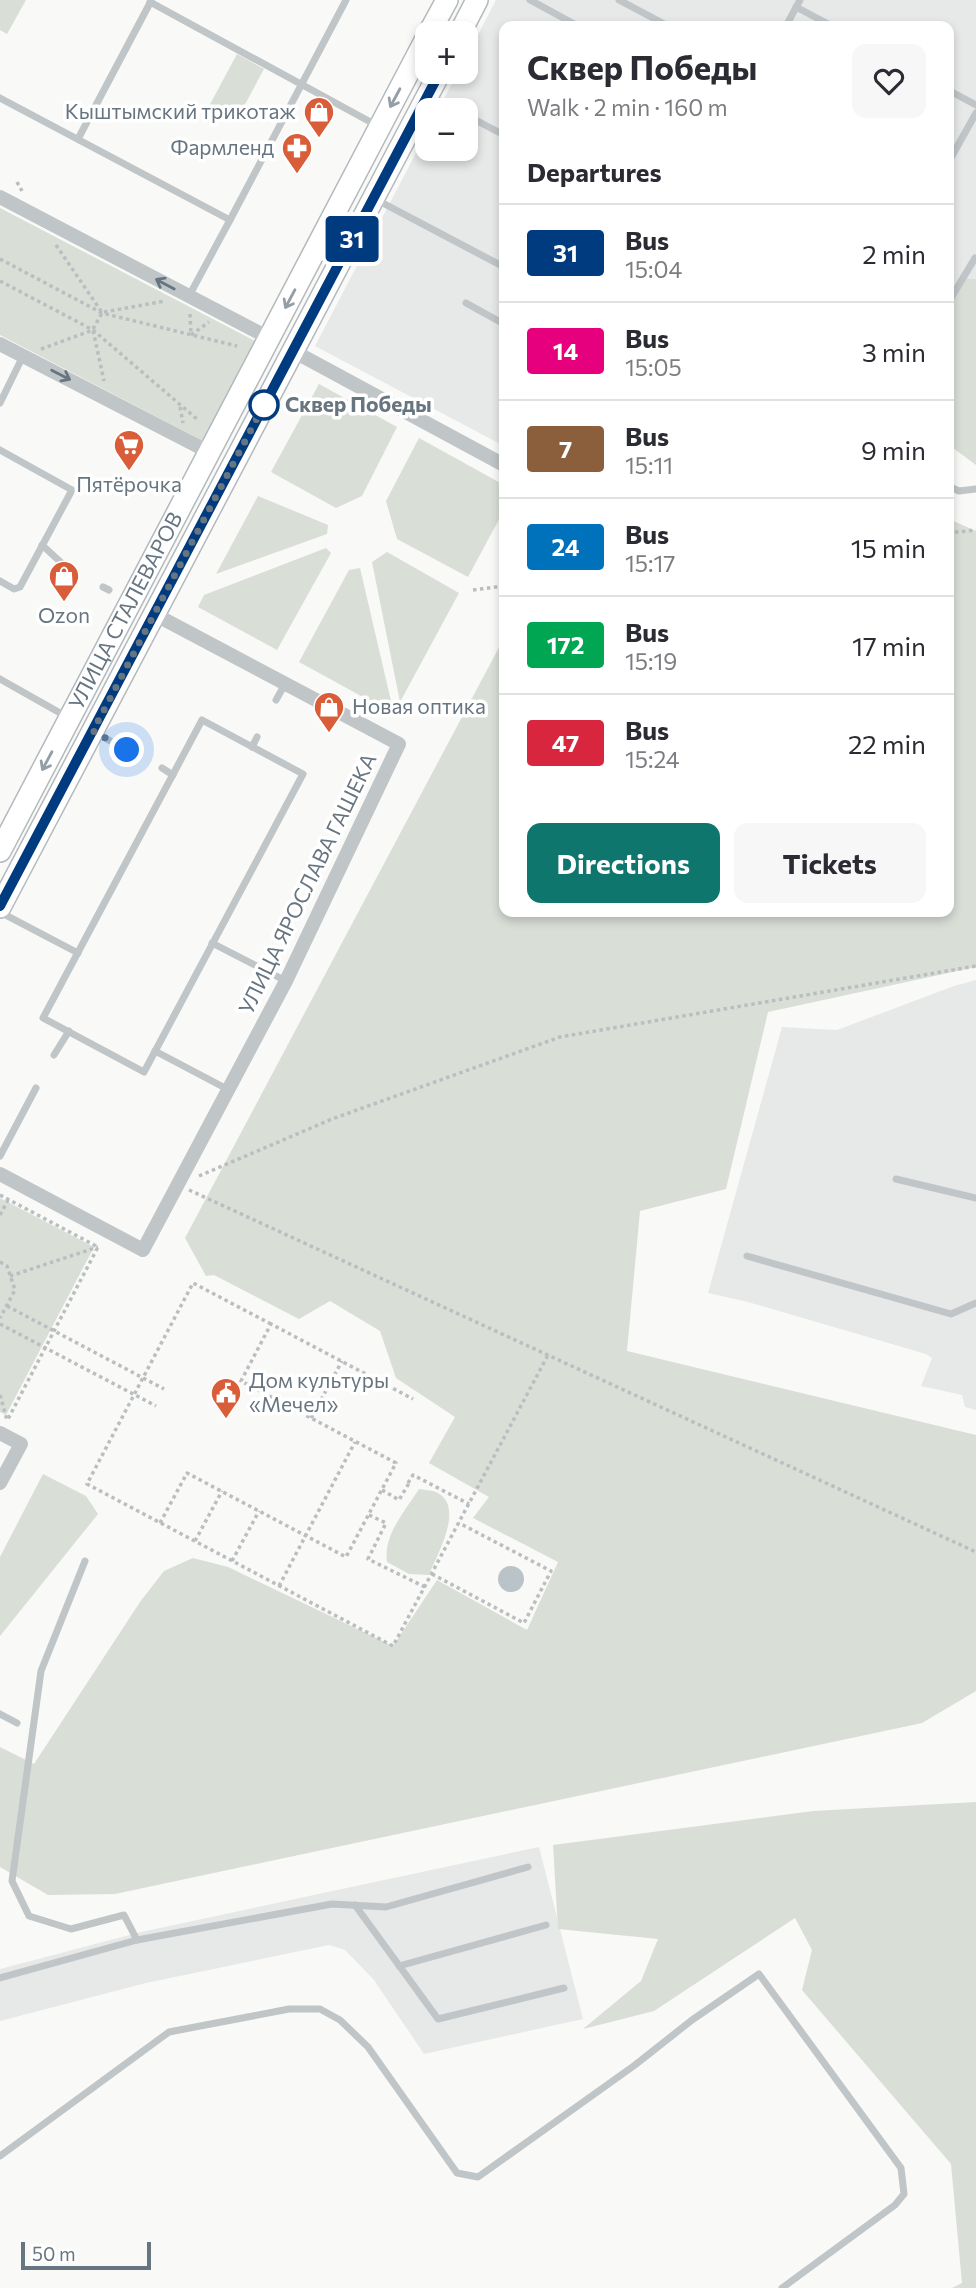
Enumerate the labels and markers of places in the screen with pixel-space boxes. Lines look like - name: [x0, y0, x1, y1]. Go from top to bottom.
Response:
- shop icon: Кыштымский трикотаж: [302, 95, 336, 139]
- place label: Кыштымский трикотаж: [65, 98, 296, 123]
- pharmacy icon: Фармленд: [280, 131, 314, 175]
- place label: Фармленд: [171, 134, 274, 159]
- marker: Сквер Победы: [249, 390, 279, 420]
- place label: Сквер Победы: [285, 391, 432, 416]
- supermarket icon: Пятёрочка: [112, 428, 146, 472]
- place label: Пятёрочка: [76, 471, 182, 496]
- shop icon: Ozon: [47, 559, 81, 603]
- place label: Ozon: [38, 602, 90, 627]
- shop icon: Новая оптика: [312, 690, 346, 734]
- place label: Новая оптика: [352, 693, 486, 718]
- place label: Дом культуры «Мечел»: [249, 1367, 389, 1416]
- public building icon: Дом культуры «Мечел»: [209, 1376, 243, 1420]

